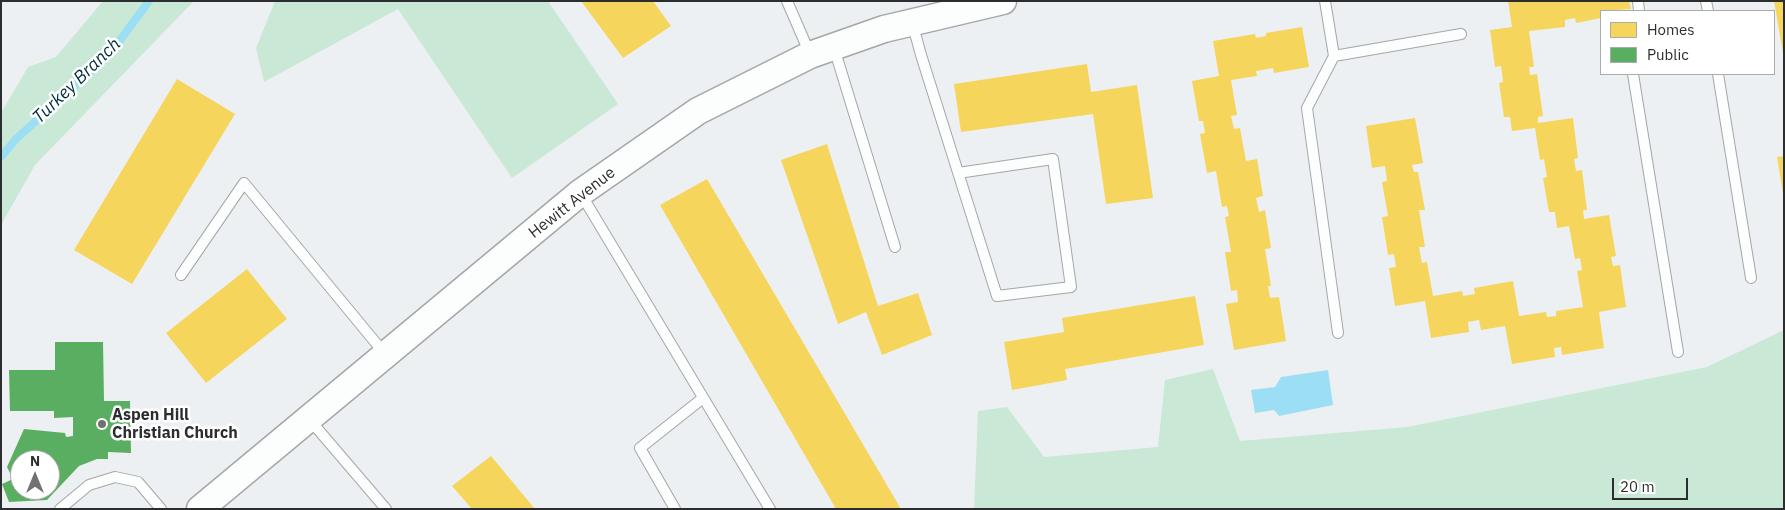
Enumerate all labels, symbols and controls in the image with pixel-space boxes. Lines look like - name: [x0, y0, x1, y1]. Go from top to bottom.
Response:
- legend: [1600, 10, 1775, 75]
- text: Homes: [1647, 20, 1695, 39]
- water label: Turkey Branch: [28, 34, 126, 128]
- text: Public: [1647, 45, 1689, 64]
- street label: Hewitt Avenue: [525, 163, 619, 243]
- place label: Aspen Hill Christian Church: [112, 405, 238, 443]
- marker: Aspen Hill Christian Church: [96, 418, 108, 430]
- north arrow: [10, 450, 60, 500]
- text: N: [30, 452, 40, 470]
- scale bar: [1615, 468, 1691, 500]
- text: 20 m: [1620, 477, 1655, 496]

